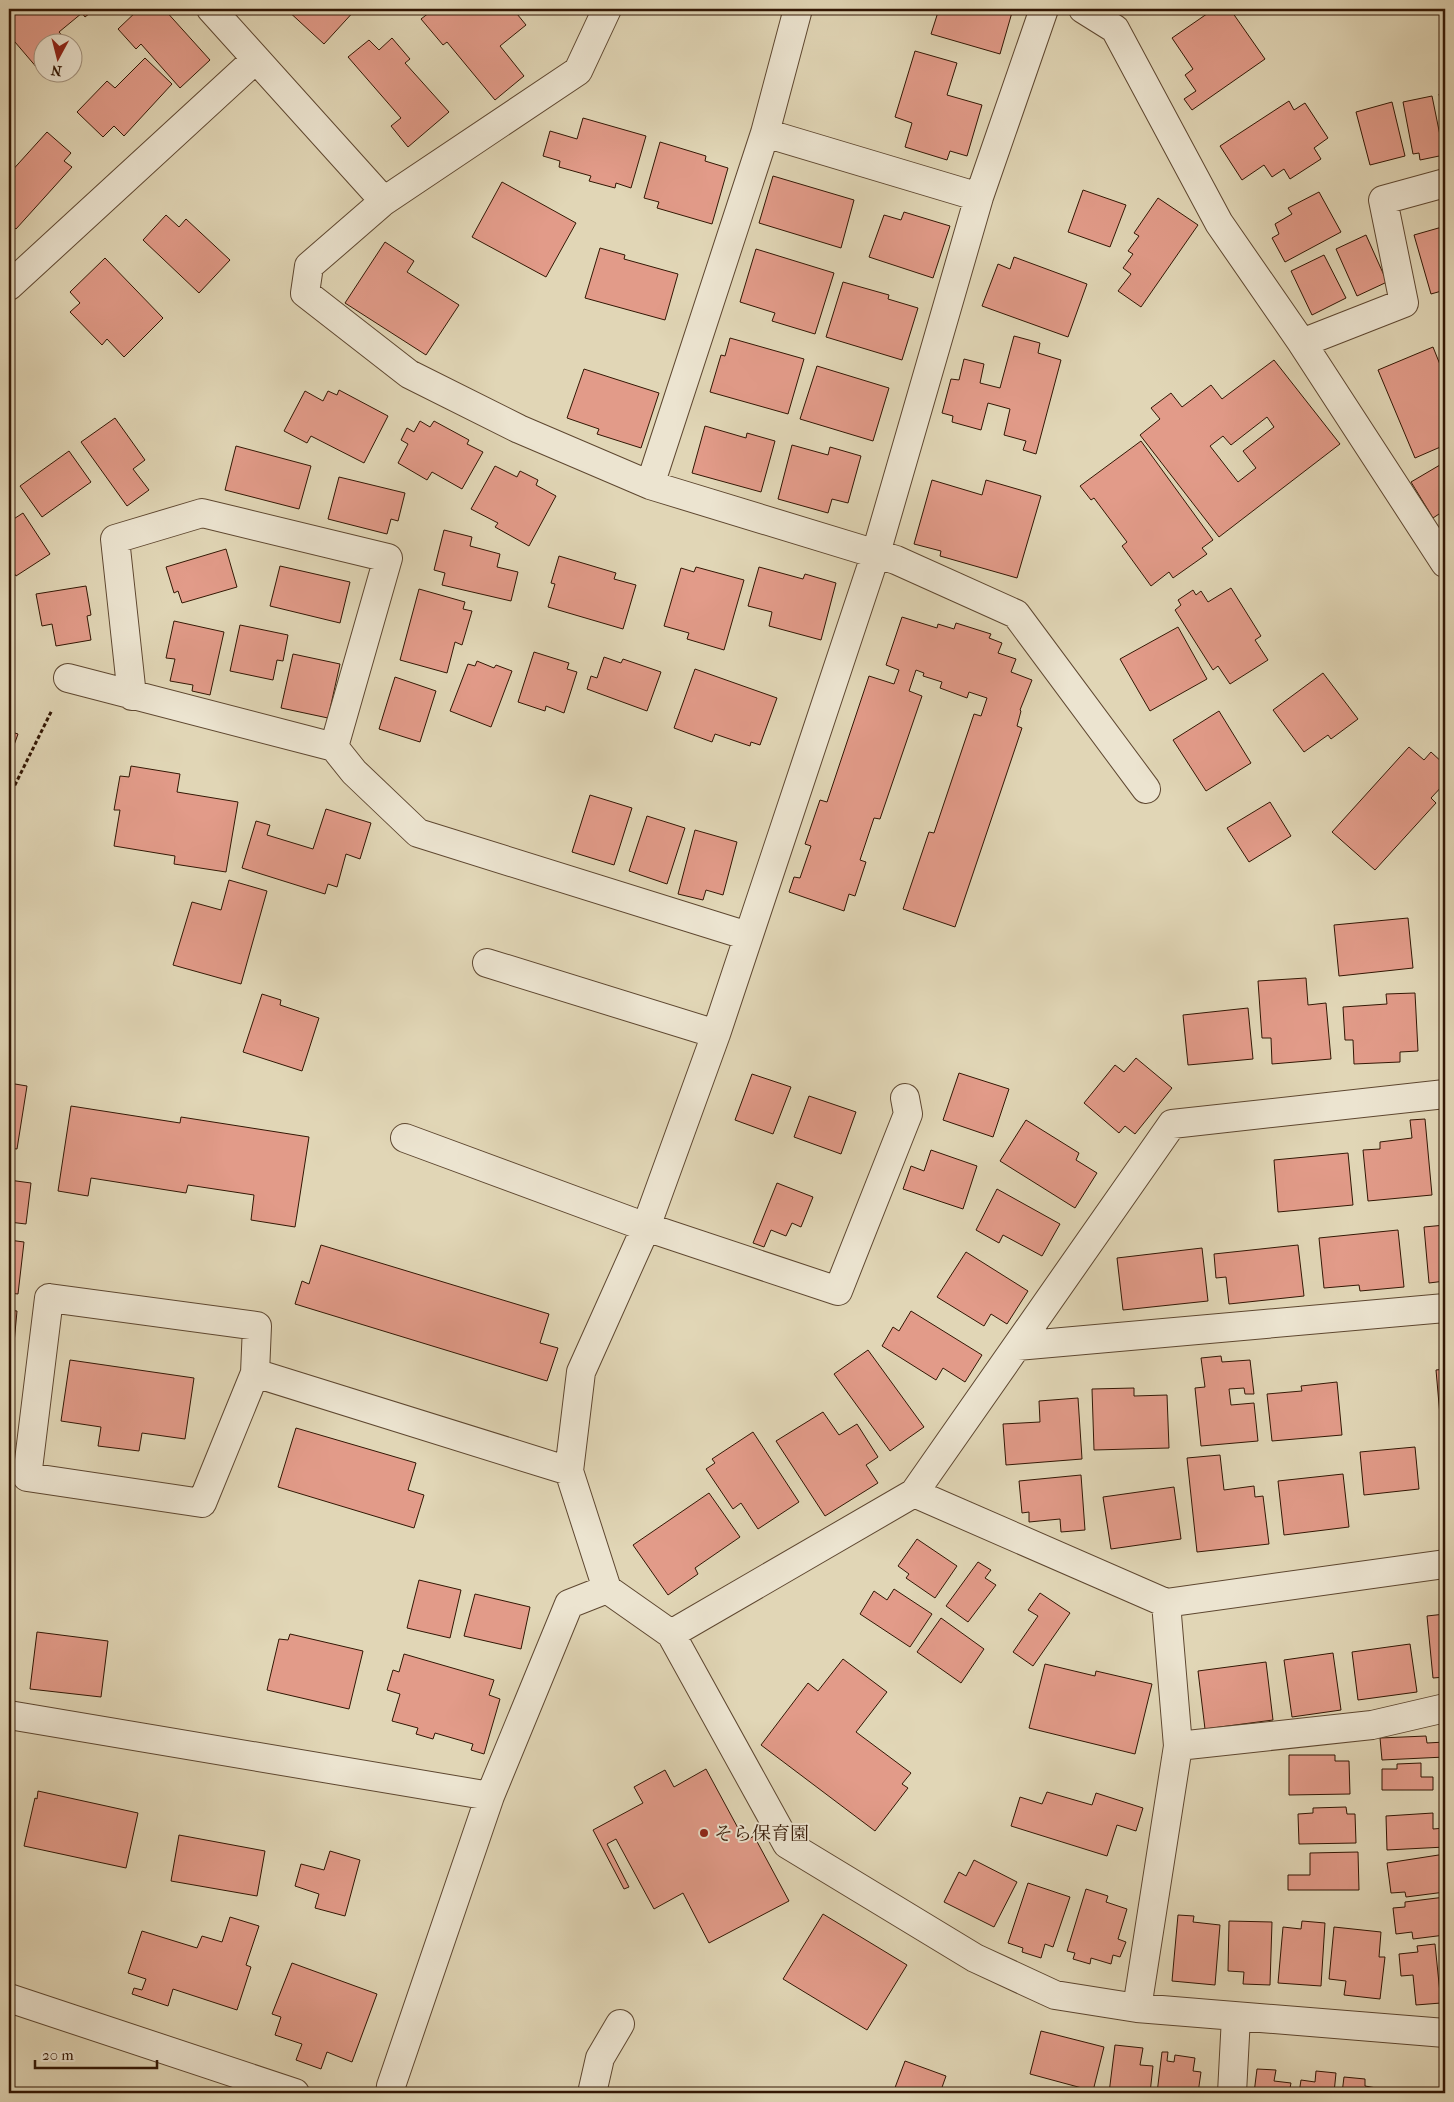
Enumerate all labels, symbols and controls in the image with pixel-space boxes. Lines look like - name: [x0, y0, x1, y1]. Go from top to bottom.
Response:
- north arrow: [32, 32, 82, 82]
- text: N: [50, 61, 63, 79]
- place label: そら保育園: [714, 1823, 809, 1845]
- marker: そら保育園: [698, 1827, 710, 1839]
- scale bar: [35, 2037, 158, 2069]
- text: 20 m: [42, 2046, 74, 2064]

